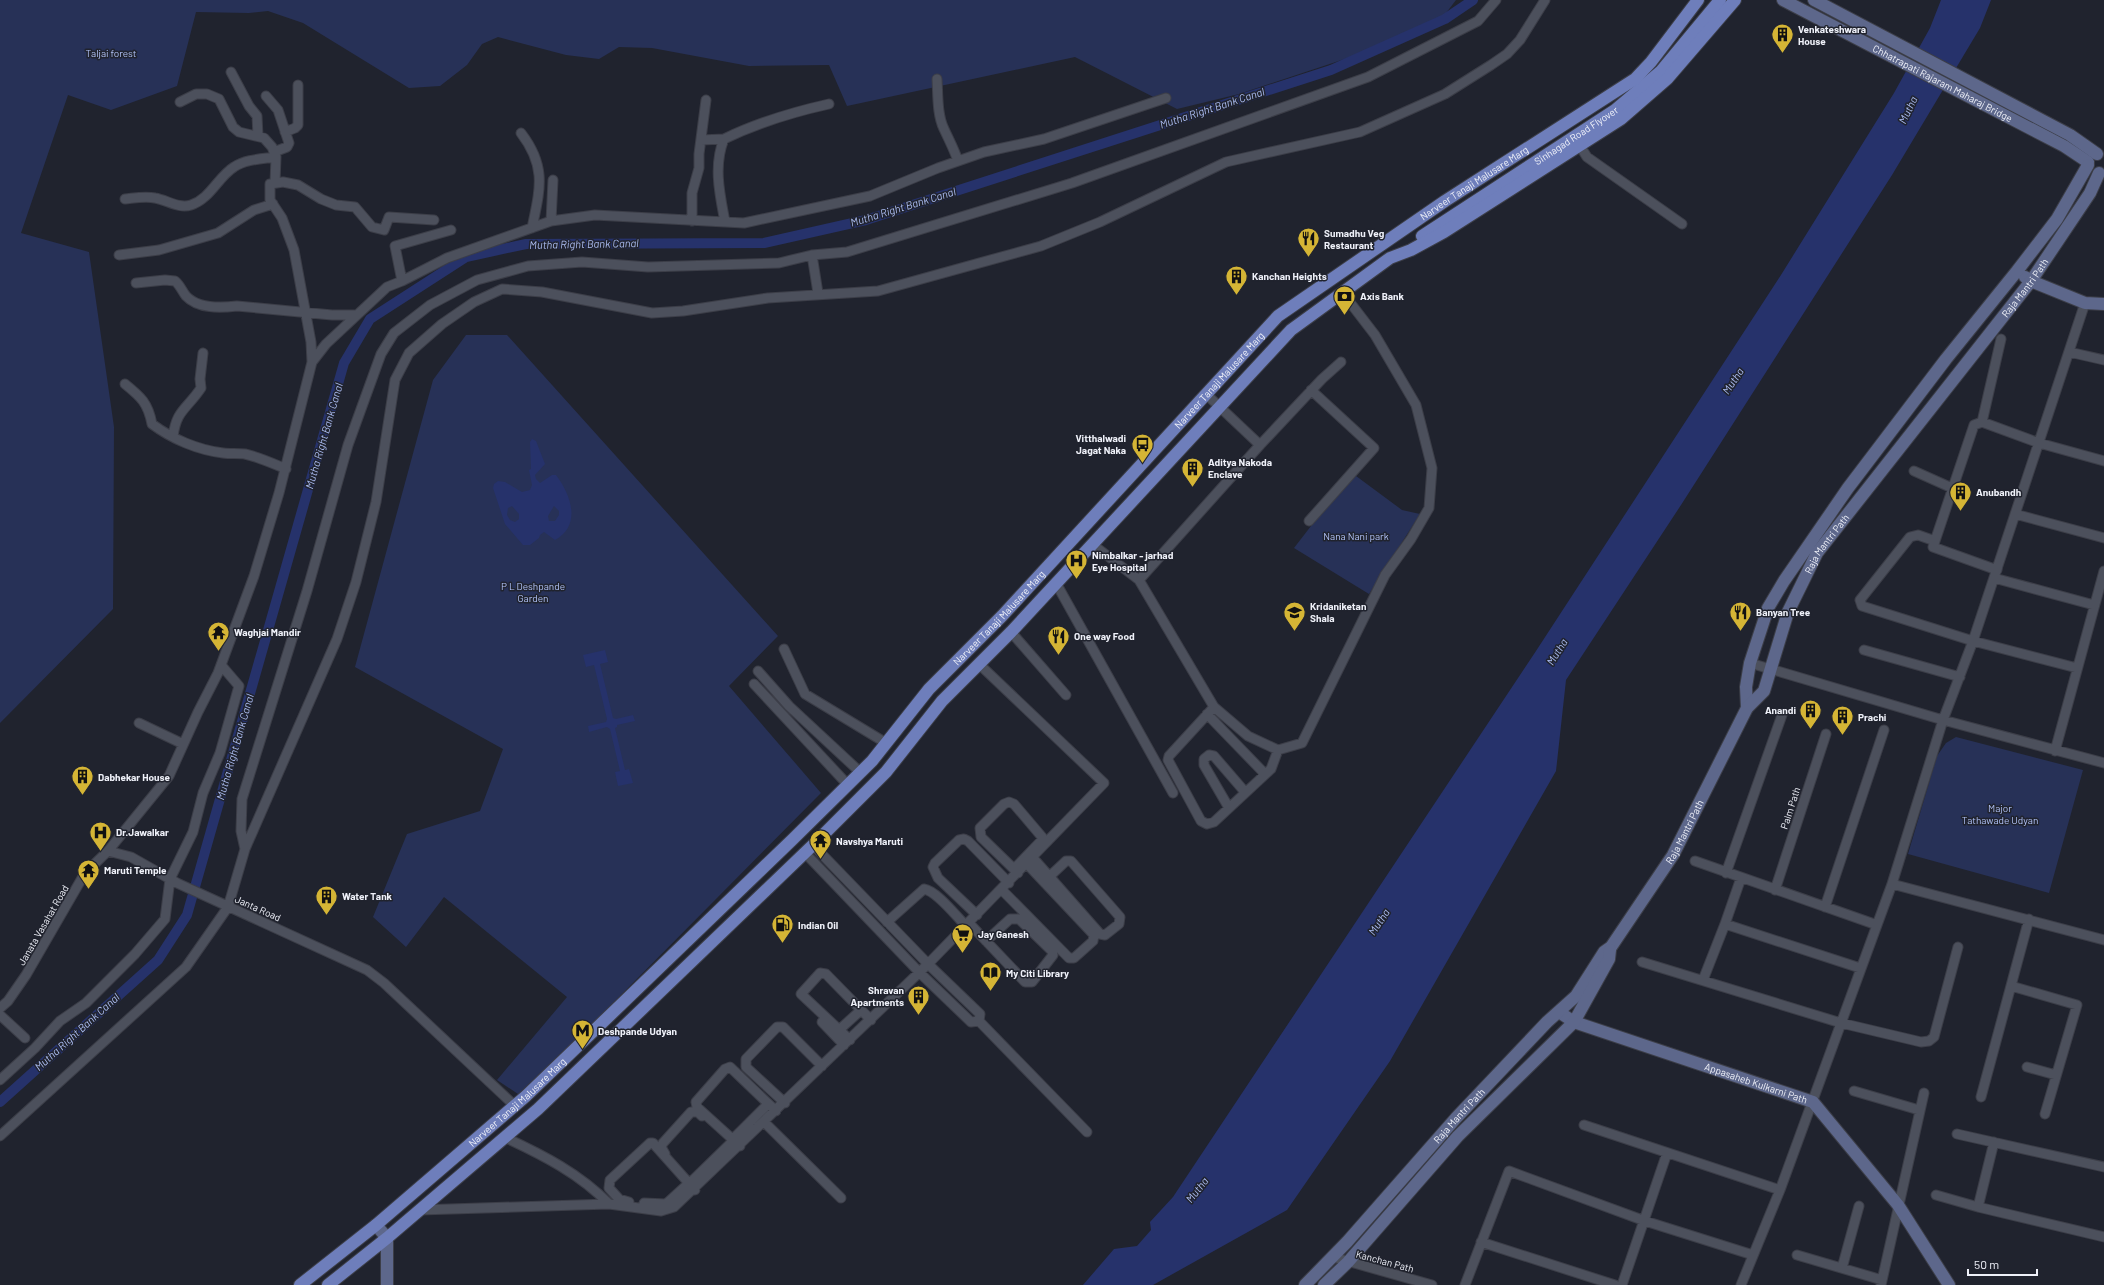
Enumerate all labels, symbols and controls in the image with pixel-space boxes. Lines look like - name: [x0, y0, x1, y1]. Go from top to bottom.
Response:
- building icon: Venkateshwara House: [1769, 22, 1795, 55]
- place label: Venkateshwara House: [1798, 23, 1866, 47]
- street label: Chhatrapati Rajaram Maharaj Bridge: [1871, 42, 2015, 124]
- park label: Taljai forest: [86, 47, 137, 59]
- water label: Mutha Right Bank Canal: [1158, 84, 1266, 131]
- water label: Mutha: [1895, 94, 1920, 126]
- street label: Sinhagad Road Flyover: [1532, 104, 1621, 167]
- street label: Narveer Tanaji Malusare Marg: [1418, 143, 1530, 223]
- water label: Mutha Right Bank Canal: [849, 184, 958, 229]
- restaurant icon: Sumadhu Veg Restaurant: [1295, 226, 1321, 259]
- place label: Sumadhu Veg Restaurant: [1324, 227, 1385, 251]
- water label: Mutha Right Bank Canal: [529, 236, 639, 251]
- street label: Raja Mantri Path: [1999, 256, 2050, 320]
- building icon: Kanchan Heights: [1224, 263, 1250, 296]
- place label: Kanchan Heights: [1252, 270, 1327, 282]
- bank icon: Axis Bank: [1332, 283, 1358, 316]
- place label: Axis Bank: [1360, 290, 1405, 302]
- street label: Narveer Tanaji Malusare Marg: [1172, 329, 1266, 431]
- water label: Mutha: [1719, 365, 1746, 396]
- water label: Mutha Right Bank Canal: [302, 381, 345, 490]
- bus stop icon: Vitthalwadi Jagat Naka: [1129, 431, 1155, 464]
- place label: Vitthalwadi Jagat Naka: [1075, 432, 1126, 456]
- building icon: Aditya Nakoda Enclave: [1180, 455, 1206, 488]
- place label: Aditya Nakoda Enclave: [1208, 456, 1272, 480]
- building icon: Anubandh: [1947, 479, 1973, 512]
- place label: Anubandh: [1976, 486, 2021, 498]
- street label: Raja Mantri Path: [1802, 511, 1851, 576]
- park label: Nana Nani park: [1323, 530, 1389, 542]
- hospital icon: Nimbalkar - jarhad Eye Hospital: [1063, 548, 1089, 581]
- place label: Nimbalkar - jarhad Eye Hospital: [1092, 549, 1174, 573]
- street label: Narveer Tanaji Malusare Marg: [951, 568, 1047, 667]
- park label: P L Deshpande Garden: [501, 580, 565, 604]
- school or university icon: Kridaniketan Shala: [1282, 599, 1308, 632]
- restaurant icon: Banyan Tree: [1728, 599, 1754, 632]
- place label: Kridaniketan Shala: [1310, 600, 1366, 624]
- place label: Banyan Tree: [1756, 606, 1811, 618]
- temple icon: Waghjai Mandir: [205, 619, 231, 652]
- restaurant icon: One way Food: [1045, 623, 1071, 656]
- place label: Waghjai Mandir: [234, 626, 301, 638]
- place label: One way Food: [1074, 630, 1135, 642]
- water label: Mutha: [1543, 636, 1570, 667]
- water label: Mutha Right Bank Canal: [213, 692, 256, 801]
- building icon: Anandi: [1798, 697, 1824, 730]
- place label: Anandi: [1765, 704, 1796, 716]
- building icon: Prachi: [1830, 704, 1856, 737]
- place label: Prachi: [1858, 711, 1887, 723]
- building icon: Dabhekar House: [70, 764, 96, 797]
- place label: Dabhekar House: [98, 771, 171, 783]
- street label: Palm Path: [1778, 785, 1802, 831]
- street label: Raja Mantri Path: [1663, 798, 1706, 866]
- park label: Major Tathawade Udyan: [1962, 802, 2038, 826]
- hospital icon: Dr.Jawalkar: [87, 819, 113, 852]
- place label: Dr.Jawalkar: [116, 826, 169, 838]
- temple icon: Navshya Maruti: [807, 828, 833, 861]
- place label: Navshya Maruti: [836, 835, 903, 847]
- temple icon: Maruti Temple: [75, 857, 101, 890]
- place label: Maruti Temple: [104, 864, 167, 876]
- street label: Janata Vasahat Road: [15, 883, 71, 967]
- building icon: Water Tank: [313, 883, 339, 916]
- place label: Water Tank: [342, 890, 393, 902]
- street label: Janta Road: [233, 893, 283, 923]
- water label: Mutha: [1365, 906, 1392, 937]
- fuel station icon: Indian Oil: [769, 912, 795, 945]
- place label: Indian Oil: [798, 919, 838, 931]
- supermarket icon: Jay Ganesh: [949, 921, 975, 954]
- place label: Jay Ganesh: [978, 928, 1029, 940]
- library icon: My Citi Library: [977, 960, 1003, 993]
- place label: My Citi Library: [1006, 967, 1069, 979]
- building icon: Shravan Apartments: [906, 983, 932, 1016]
- place label: Shravan Apartments: [851, 984, 904, 1008]
- water label: Mutha Right Bank Canal: [32, 990, 122, 1073]
- metro station icon: Deshpande Udyan: [569, 1018, 595, 1051]
- place label: Deshpande Udyan: [598, 1025, 677, 1037]
- street label: Narveer Tanaji Malusare Marg: [466, 1055, 568, 1149]
- street label: Appasaheb Kulkarni Path: [1703, 1060, 1809, 1106]
- street label: Raja Mantri Path: [1431, 1086, 1487, 1146]
- water label: Mutha: [1183, 1174, 1211, 1205]
- street label: Kanchan Path: [1355, 1247, 1415, 1275]
- scale bar: [1968, 1251, 2037, 1277]
- text: 50 m: [1974, 1257, 1999, 1271]

